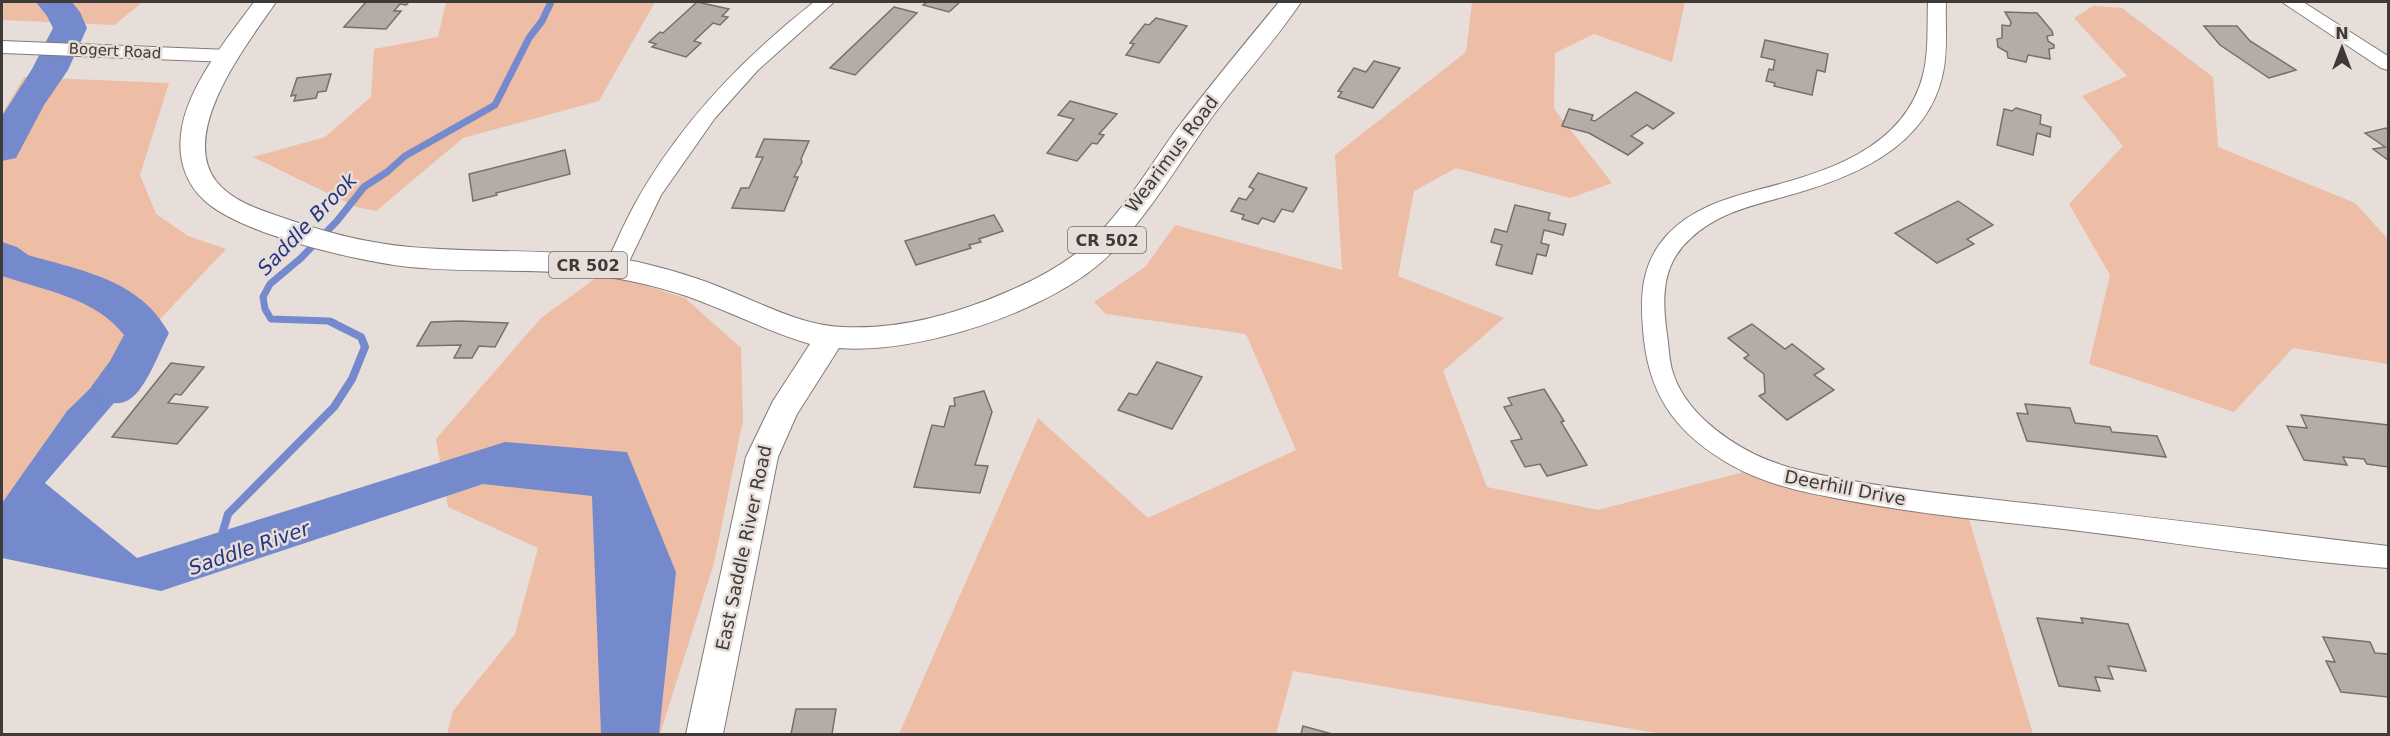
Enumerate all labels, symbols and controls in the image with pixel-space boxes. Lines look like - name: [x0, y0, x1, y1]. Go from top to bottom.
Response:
- north arrow: [2312, 18, 2372, 78]
- text: N: [2335, 24, 2349, 43]
- street label: Bogert Road: [68, 40, 162, 62]
- street label: Wearimus Road: [1121, 91, 1222, 216]
- water label: Saddle Brook: [252, 167, 363, 280]
- road number: CR 502: [1068, 227, 1146, 253]
- road number: CR 502: [549, 252, 627, 278]
- street label: East Saddle River Road: [711, 443, 776, 652]
- street label: Deerhill Drive: [1783, 465, 1908, 510]
- water label: Saddle River: [185, 516, 314, 580]

